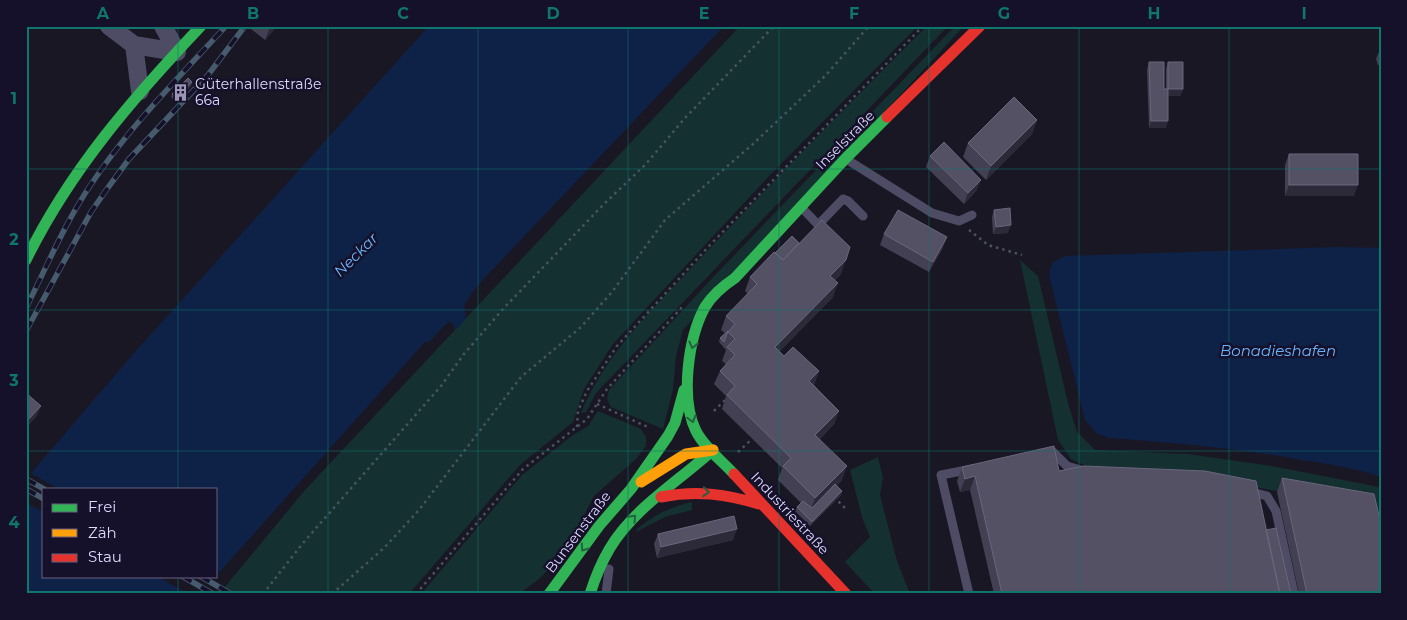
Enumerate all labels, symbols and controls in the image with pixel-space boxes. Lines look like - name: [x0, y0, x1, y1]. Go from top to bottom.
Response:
- text: A: [96, 4, 110, 23]
- text: B: [247, 4, 259, 23]
- text: C: [397, 4, 409, 23]
- text: D: [546, 4, 560, 23]
- text: E: [699, 4, 709, 23]
- text: F: [849, 4, 859, 23]
- text: G: [998, 4, 1010, 23]
- text: H: [1148, 4, 1160, 23]
- text: I: [1301, 4, 1307, 23]
- place label: Güterhallenstraße 66a: [195, 75, 321, 109]
- building icon: Güterhallenstraße 66a: [171, 82, 191, 102]
- text: 1: [11, 89, 17, 108]
- street label: Inselstraße: [812, 107, 878, 173]
- water label: Neckar: [330, 228, 382, 281]
- text: 2: [9, 230, 19, 249]
- one-way arrow: [688, 340, 698, 348]
- water label: Bonadieshafen: [1220, 341, 1336, 360]
- text: 3: [8, 371, 19, 390]
- one-way arrow: [687, 414, 697, 422]
- street label: Industriestraße: [747, 468, 833, 558]
- one-way arrow: [702, 486, 710, 497]
- legend: [42, 488, 218, 578]
- street label: Bunsenstraße: [541, 488, 615, 576]
- text: Frei: [88, 497, 116, 516]
- text: 4: [8, 513, 20, 532]
- one-way arrow: [627, 514, 636, 523]
- text: Zäh: [88, 523, 117, 542]
- one-way arrow: [580, 543, 590, 552]
- text: Stau: [88, 547, 122, 566]

